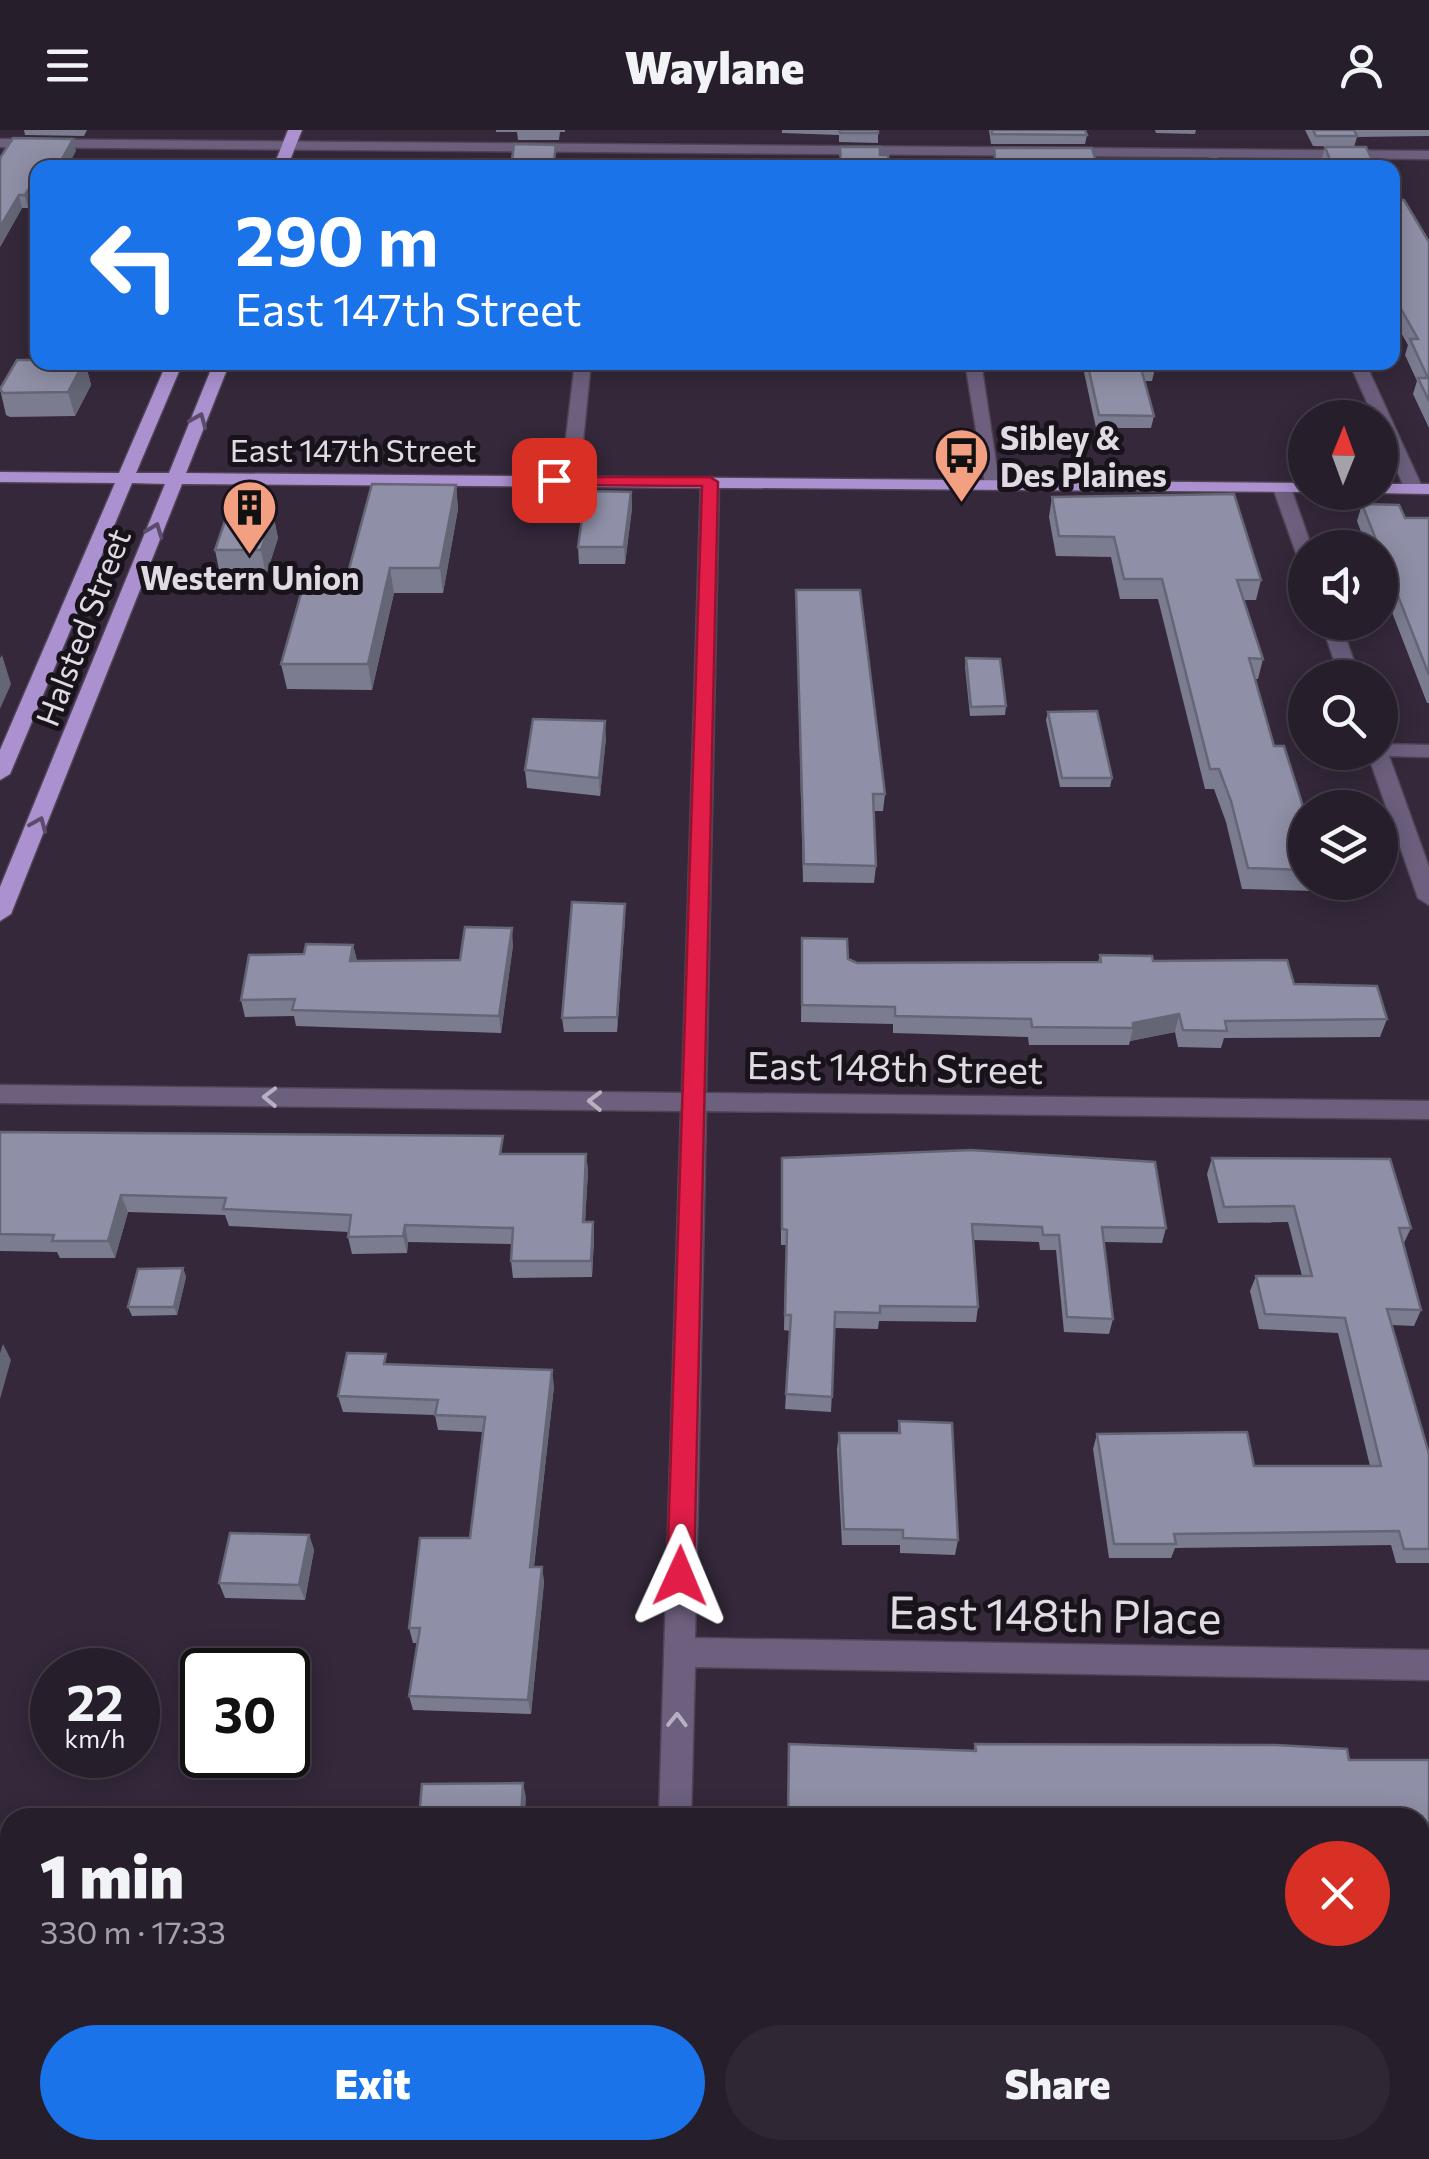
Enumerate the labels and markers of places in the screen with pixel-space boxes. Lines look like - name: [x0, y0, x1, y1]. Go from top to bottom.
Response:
- place label: Sibley & Des Plaines: [1000, 417, 1167, 494]
- bus stop icon: Sibley & Des Plaines: [931, 425, 991, 504]
- pin: [512, 438, 597, 523]
- building icon: Western Union: [220, 478, 280, 557]
- place label: Western Union: [140, 557, 360, 597]

